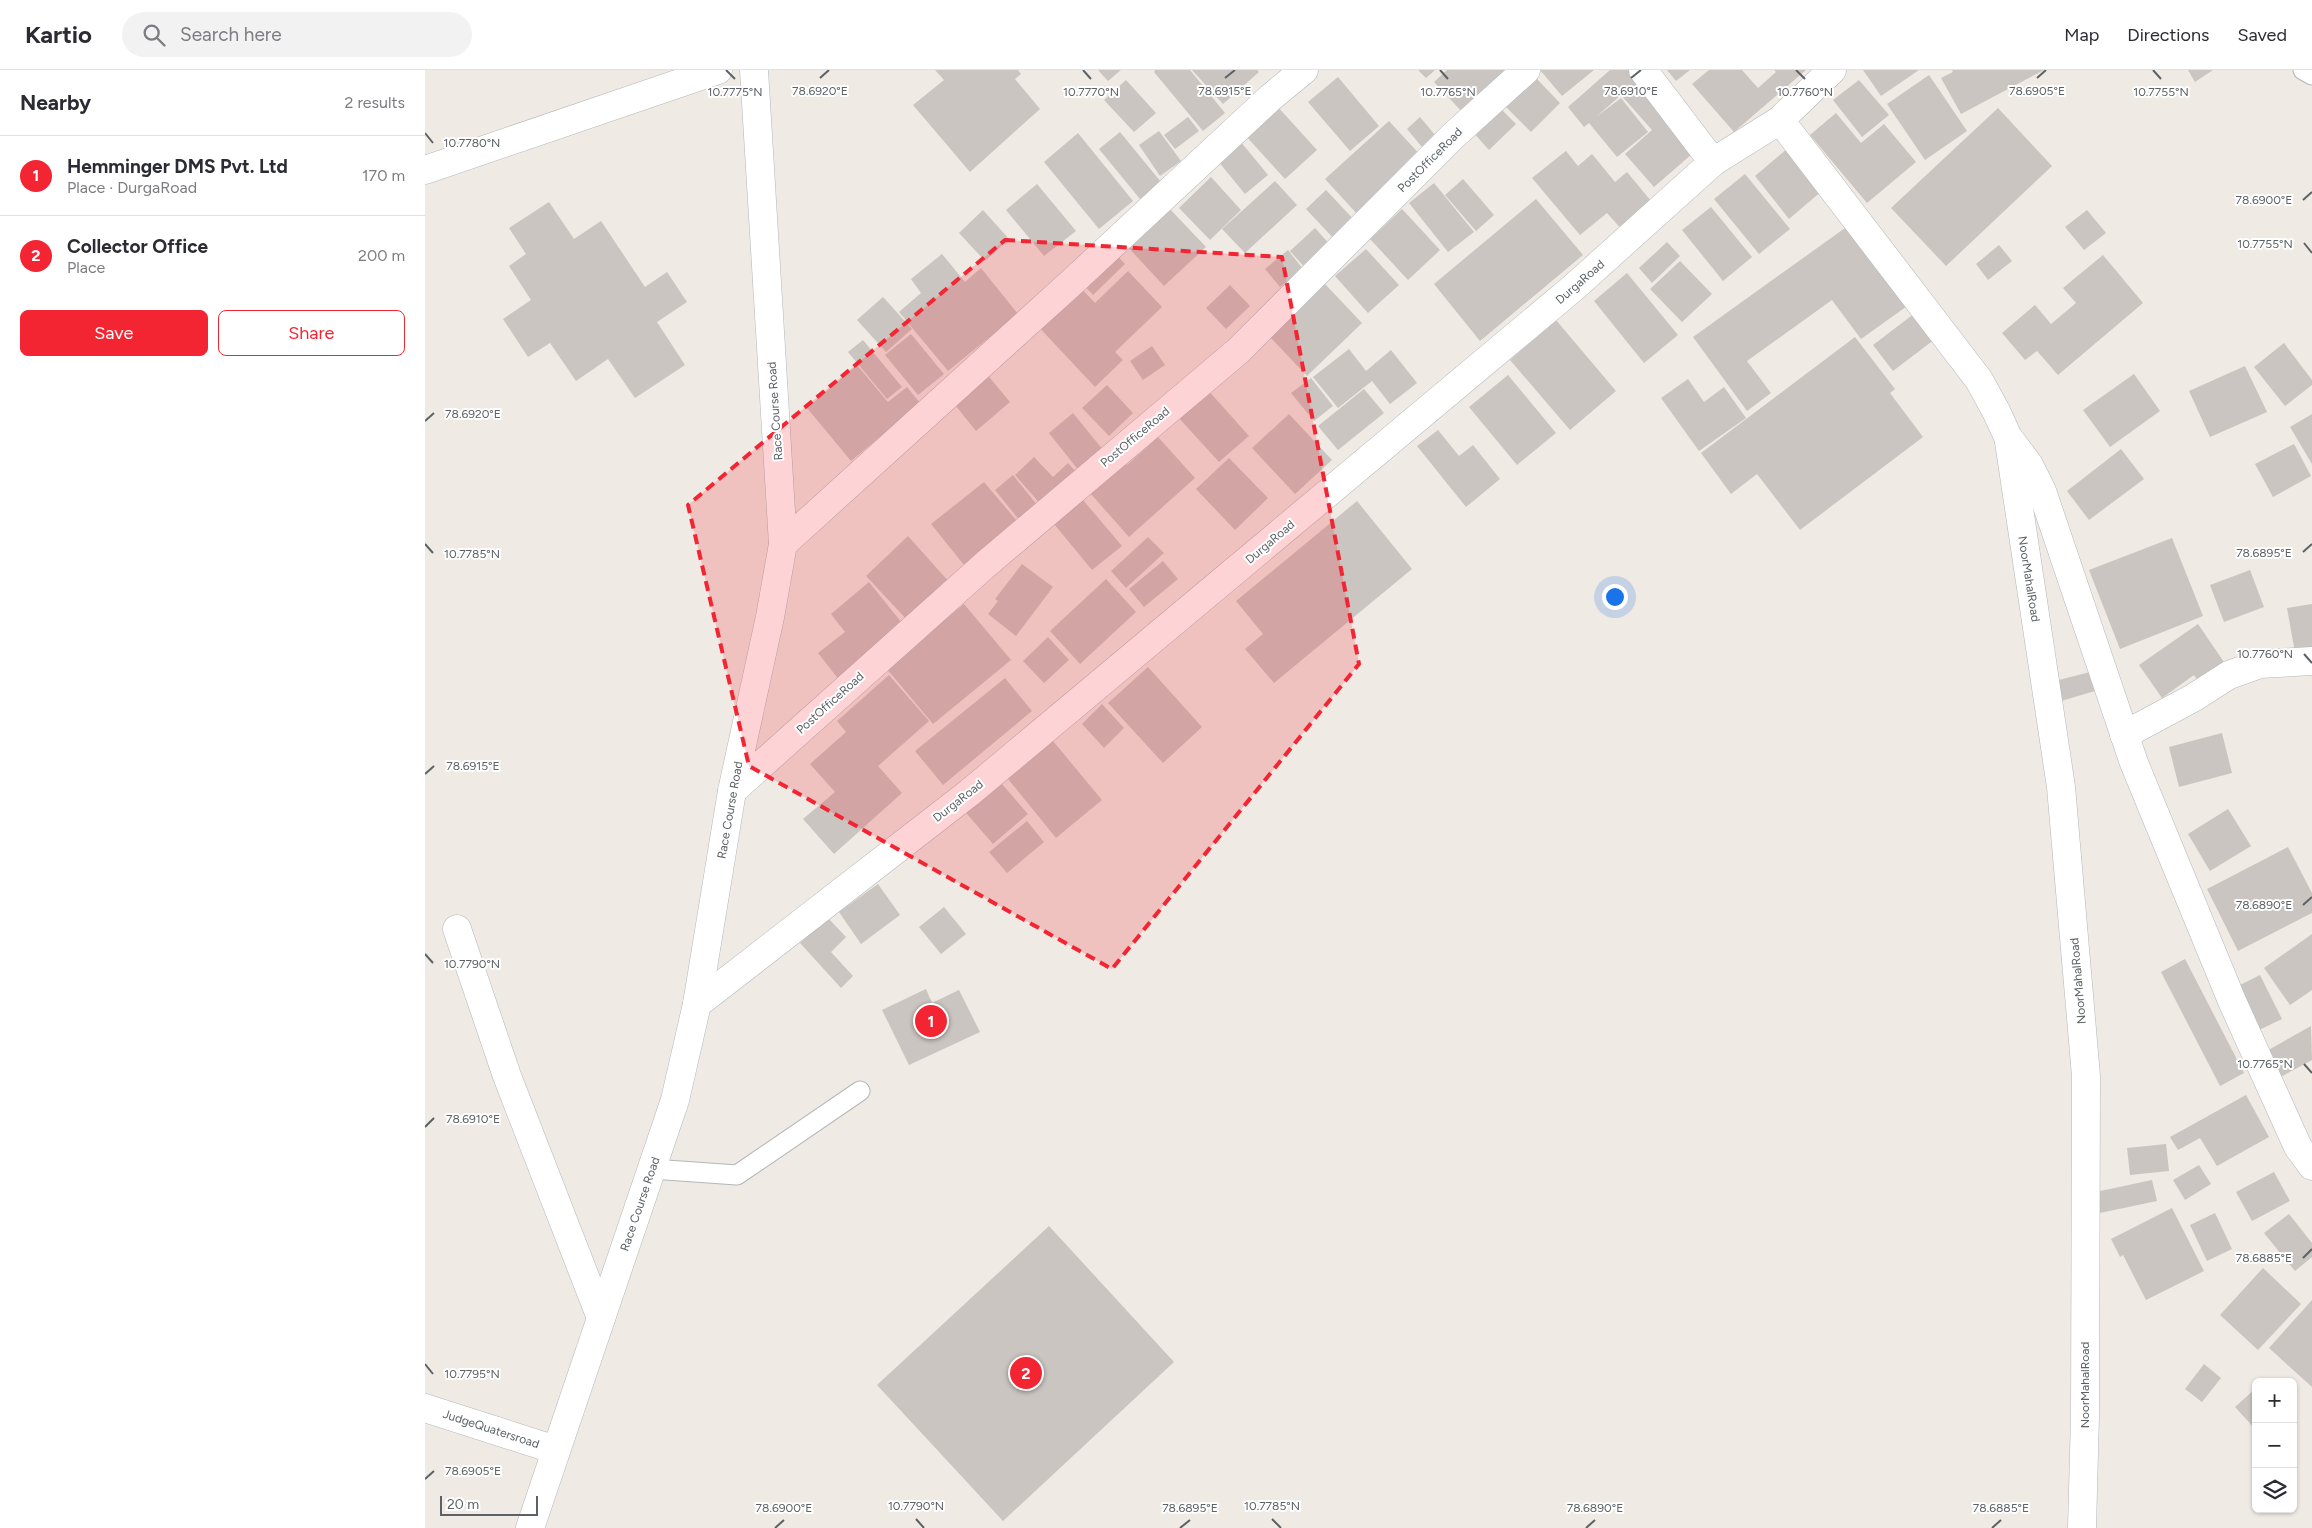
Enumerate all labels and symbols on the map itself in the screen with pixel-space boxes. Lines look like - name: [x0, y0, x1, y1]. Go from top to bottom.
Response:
- text: 78.6920°E: [792, 84, 848, 98]
- text: 78.6915°E: [1198, 84, 1252, 98]
- text: 78.6910°E: [1604, 84, 1658, 98]
- text: 78.6905°E: [2009, 84, 2065, 98]
- text: 10.7775°N: [707, 85, 763, 99]
- text: 10.7770°N: [1063, 85, 1119, 99]
- text: 10.7765°N: [1420, 85, 1476, 99]
- text: 10.7760°N: [1777, 85, 1833, 99]
- text: 10.7755°N: [2133, 85, 2189, 99]
- street label: PostOfficeRoad: [1395, 125, 1465, 195]
- text: 10.7780°N: [444, 136, 500, 150]
- text: 78.6900°E: [2236, 193, 2292, 207]
- text: 10.7755°N: [2237, 237, 2293, 251]
- street label: DurgaRoad: [1553, 257, 1607, 307]
- street label: Race Course Road: [765, 361, 785, 461]
- street label: PostOfficeRoad: [1098, 404, 1172, 470]
- text: 78.6920°E: [445, 407, 501, 421]
- street label: DurgaRoad: [1243, 517, 1297, 567]
- street label: NoorMahalRoad: [2015, 535, 2043, 623]
- text: 78.6895°E: [2236, 546, 2292, 560]
- text: 10.7785°N: [444, 547, 500, 561]
- your location: [1602, 584, 1628, 610]
- text: 10.7760°N: [2237, 647, 2293, 661]
- street label: PostOfficeRoad: [794, 669, 866, 737]
- text: 78.6915°E: [446, 759, 500, 773]
- street label: Race Course Road: [715, 760, 745, 860]
- street label: DurgaRoad: [930, 777, 986, 825]
- text: 78.6890°E: [2236, 898, 2292, 912]
- street label: NoorMahalRoad: [2067, 937, 2089, 1025]
- text: 10.7790°N: [444, 957, 500, 971]
- pin: 1: [915, 1002, 947, 1040]
- text: 10.7765°N: [2237, 1057, 2293, 1071]
- text: 78.6910°E: [446, 1112, 500, 1126]
- street label: Race Course Road: [617, 1155, 663, 1253]
- text: 78.6885°E: [2236, 1251, 2292, 1265]
- street label: NoorMahalRoad: [2078, 1342, 2092, 1428]
- pin: 2: [1010, 1354, 1042, 1392]
- text: 10.7795°N: [444, 1367, 500, 1381]
- street label: JudgeQuatersroad: [441, 1407, 541, 1451]
- text: 78.6905°E: [445, 1464, 501, 1478]
- scale bar: [440, 1493, 537, 1516]
- text: 10.7790°N: [888, 1499, 944, 1513]
- text: 10.7785°N: [1244, 1499, 1300, 1513]
- text: 78.6900°E: [756, 1501, 812, 1515]
- text: 78.6895°E: [1162, 1501, 1218, 1515]
- text: 78.6890°E: [1567, 1501, 1623, 1515]
- text: 78.6885°E: [1973, 1501, 2029, 1515]

